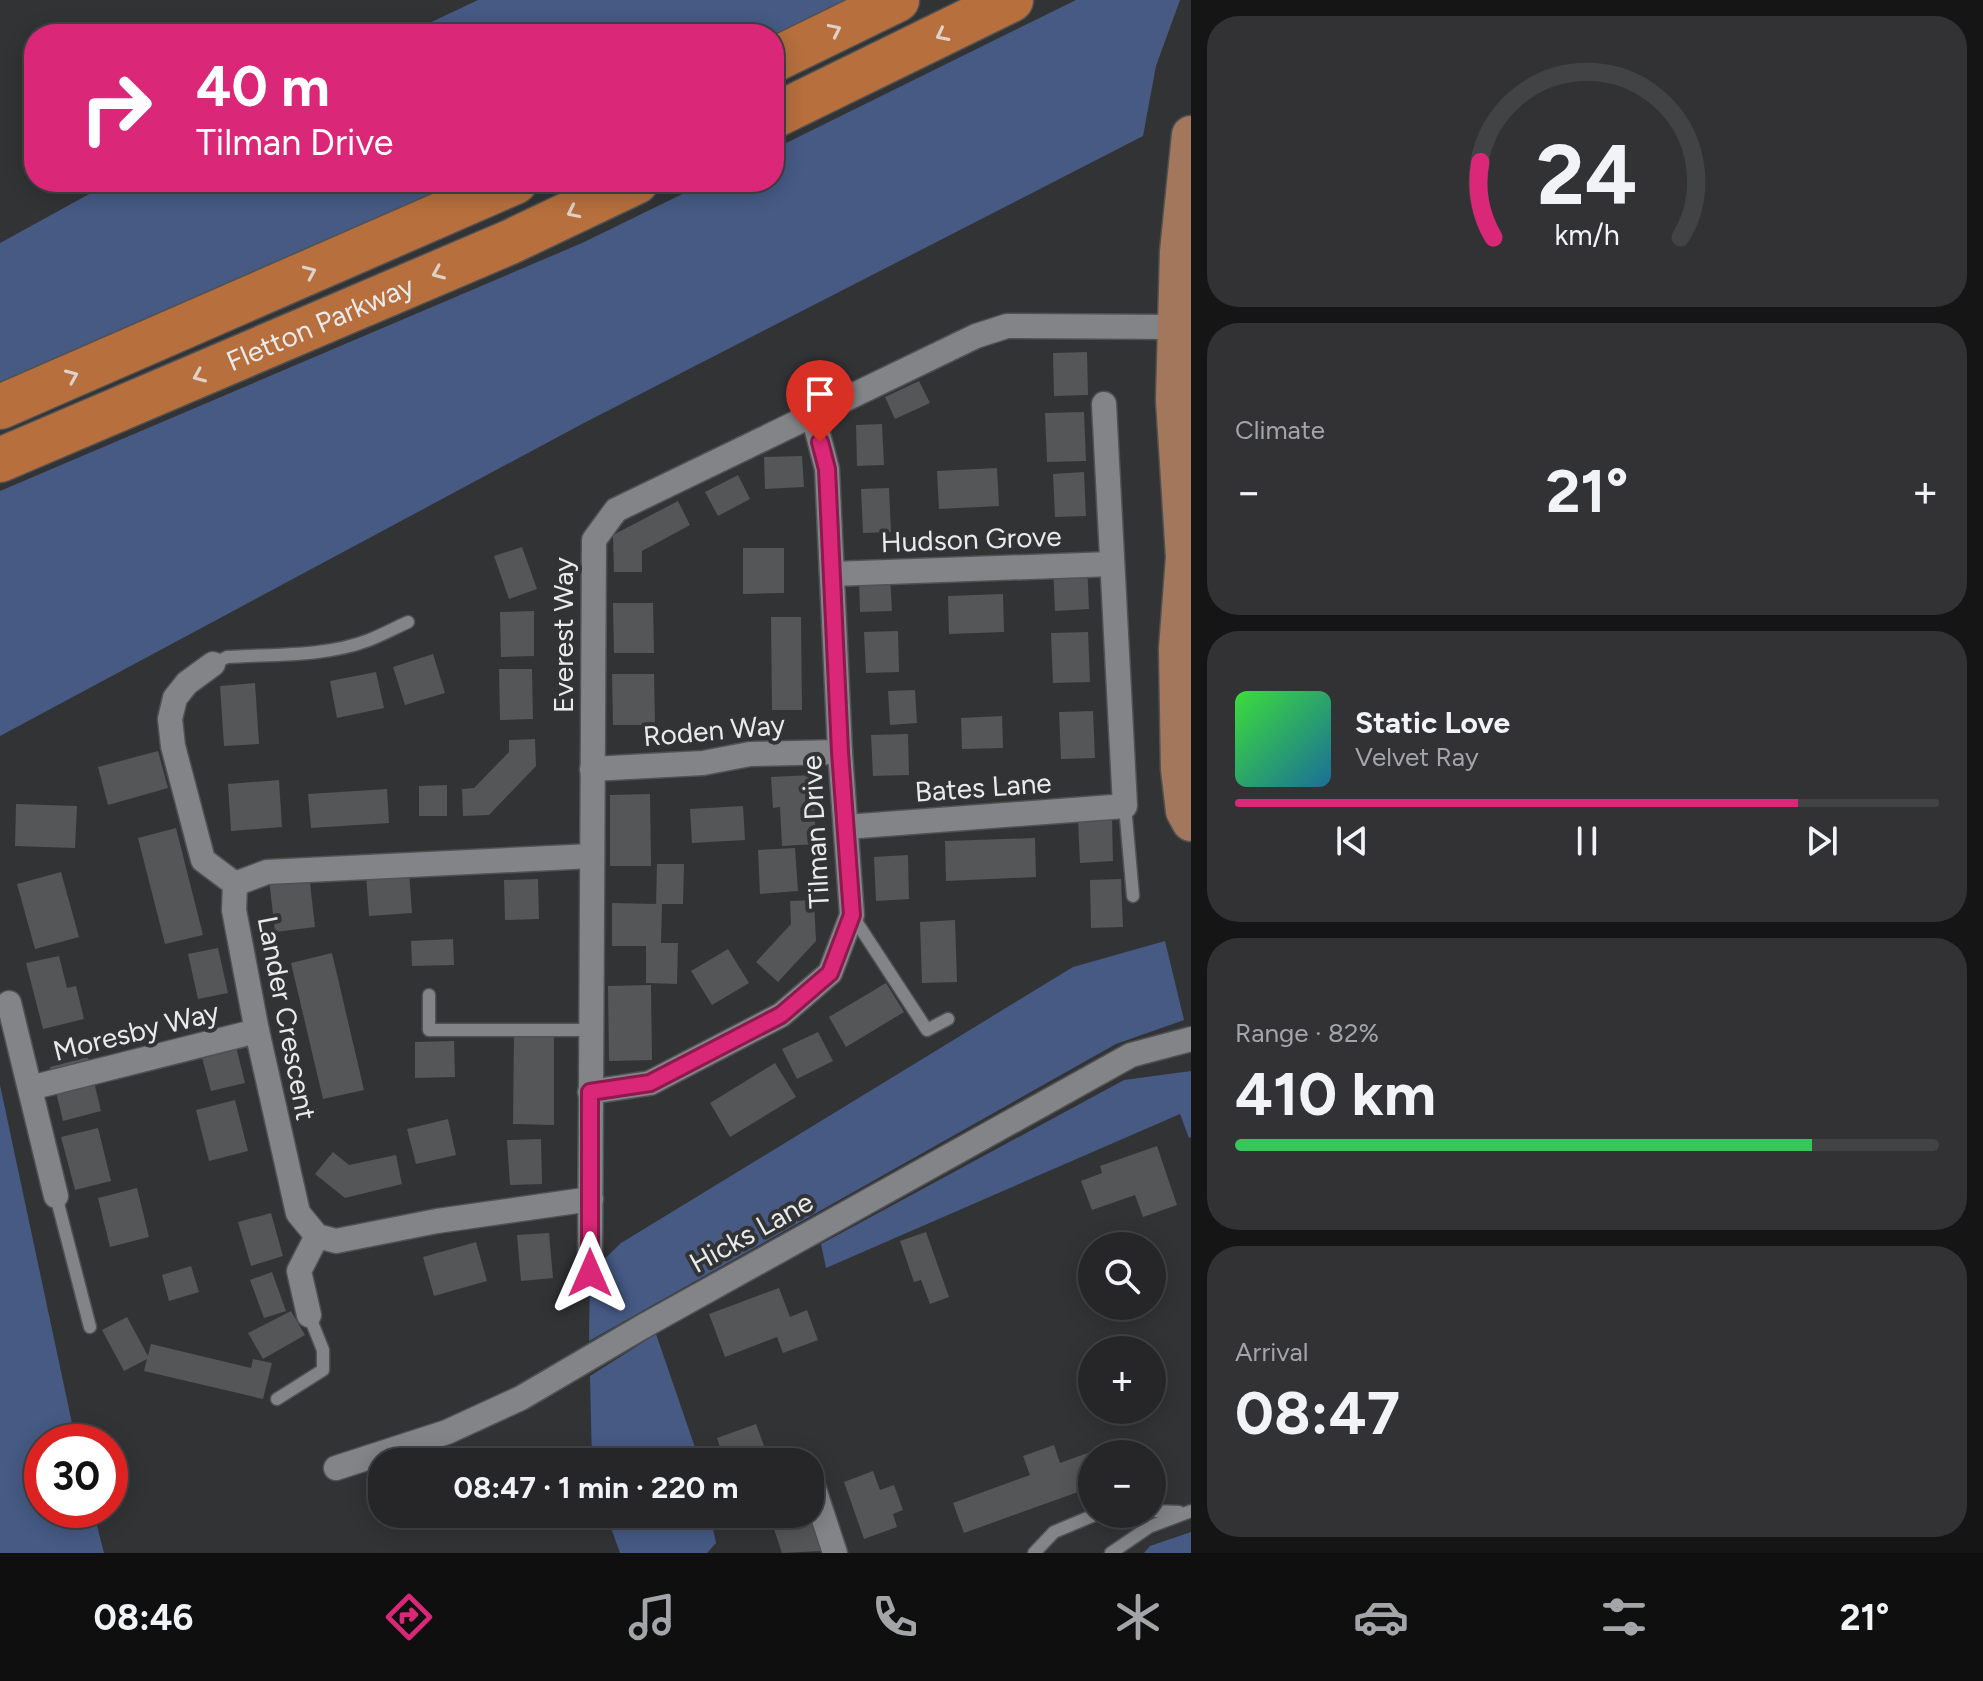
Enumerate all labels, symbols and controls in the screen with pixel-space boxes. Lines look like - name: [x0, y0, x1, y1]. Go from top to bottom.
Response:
- one-way arrow: [827, 24, 842, 40]
- one-way arrow: [935, 25, 950, 41]
- text: 40 m: [196, 53, 330, 120]
- icon: right: [64, 56, 168, 160]
- text: Tilman Drive: [196, 121, 393, 164]
- text: 24: [1537, 124, 1637, 224]
- one-way arrow: [567, 202, 581, 218]
- text: km/h: [1554, 218, 1620, 252]
- one-way arrow: [432, 264, 446, 280]
- one-way arrow: [302, 266, 316, 282]
- street label: Fletton Parkway: [221, 268, 419, 378]
- pin: [786, 360, 854, 442]
- one-way arrow: [193, 366, 208, 382]
- one-way arrow: [64, 369, 78, 386]
- icon: arrive: [798, 372, 842, 416]
- text: Climate: [1235, 414, 1325, 446]
- text: 21°: [1546, 455, 1628, 527]
- text: −: [1235, 465, 1262, 518]
- text: +: [1912, 465, 1939, 518]
- street label: Hudson Grove: [880, 519, 1062, 559]
- street label: Everest Way: [546, 557, 580, 713]
- text: Static Love: [1355, 704, 1510, 741]
- street label: Roden Way: [642, 707, 787, 753]
- text: Velvet Ray: [1355, 741, 1479, 773]
- street label: Tilman Drive: [794, 754, 836, 910]
- street label: Bates Lane: [914, 765, 1052, 809]
- icon: previous: [1330, 819, 1374, 863]
- icon: pause: [1565, 819, 1609, 863]
- icon: next: [1800, 819, 1844, 863]
- street label: Lander Crescent: [251, 913, 323, 1123]
- street label: Moresby Way: [49, 994, 223, 1068]
- text: Range · 82%: [1235, 1017, 1379, 1049]
- text: 410 km: [1235, 1058, 1436, 1130]
- street label: Hicks Lane: [683, 1184, 819, 1280]
- position arrow: [548, 1231, 632, 1315]
- map controls: [1078, 1232, 1166, 1528]
- button: search: [1078, 1232, 1166, 1320]
- button: +: [1078, 1336, 1166, 1424]
- text: Arrival: [1235, 1336, 1308, 1368]
- text: 08:47: [1235, 1377, 1400, 1449]
- speed limit sign: 30: [24, 1424, 128, 1528]
- button: −: [1078, 1440, 1166, 1528]
- text: 08:47 · 1 min · 220 m: [454, 1469, 739, 1506]
- icon: directions: [381, 1589, 437, 1645]
- icon: music: [624, 1589, 680, 1645]
- icon: phone: [867, 1589, 923, 1645]
- icon: climate: [1110, 1589, 1166, 1645]
- icon: car: [1353, 1589, 1409, 1645]
- icon: filters: [1596, 1589, 1652, 1645]
- text: 08:46: [94, 1596, 193, 1639]
- text: 21°: [1840, 1596, 1889, 1639]

